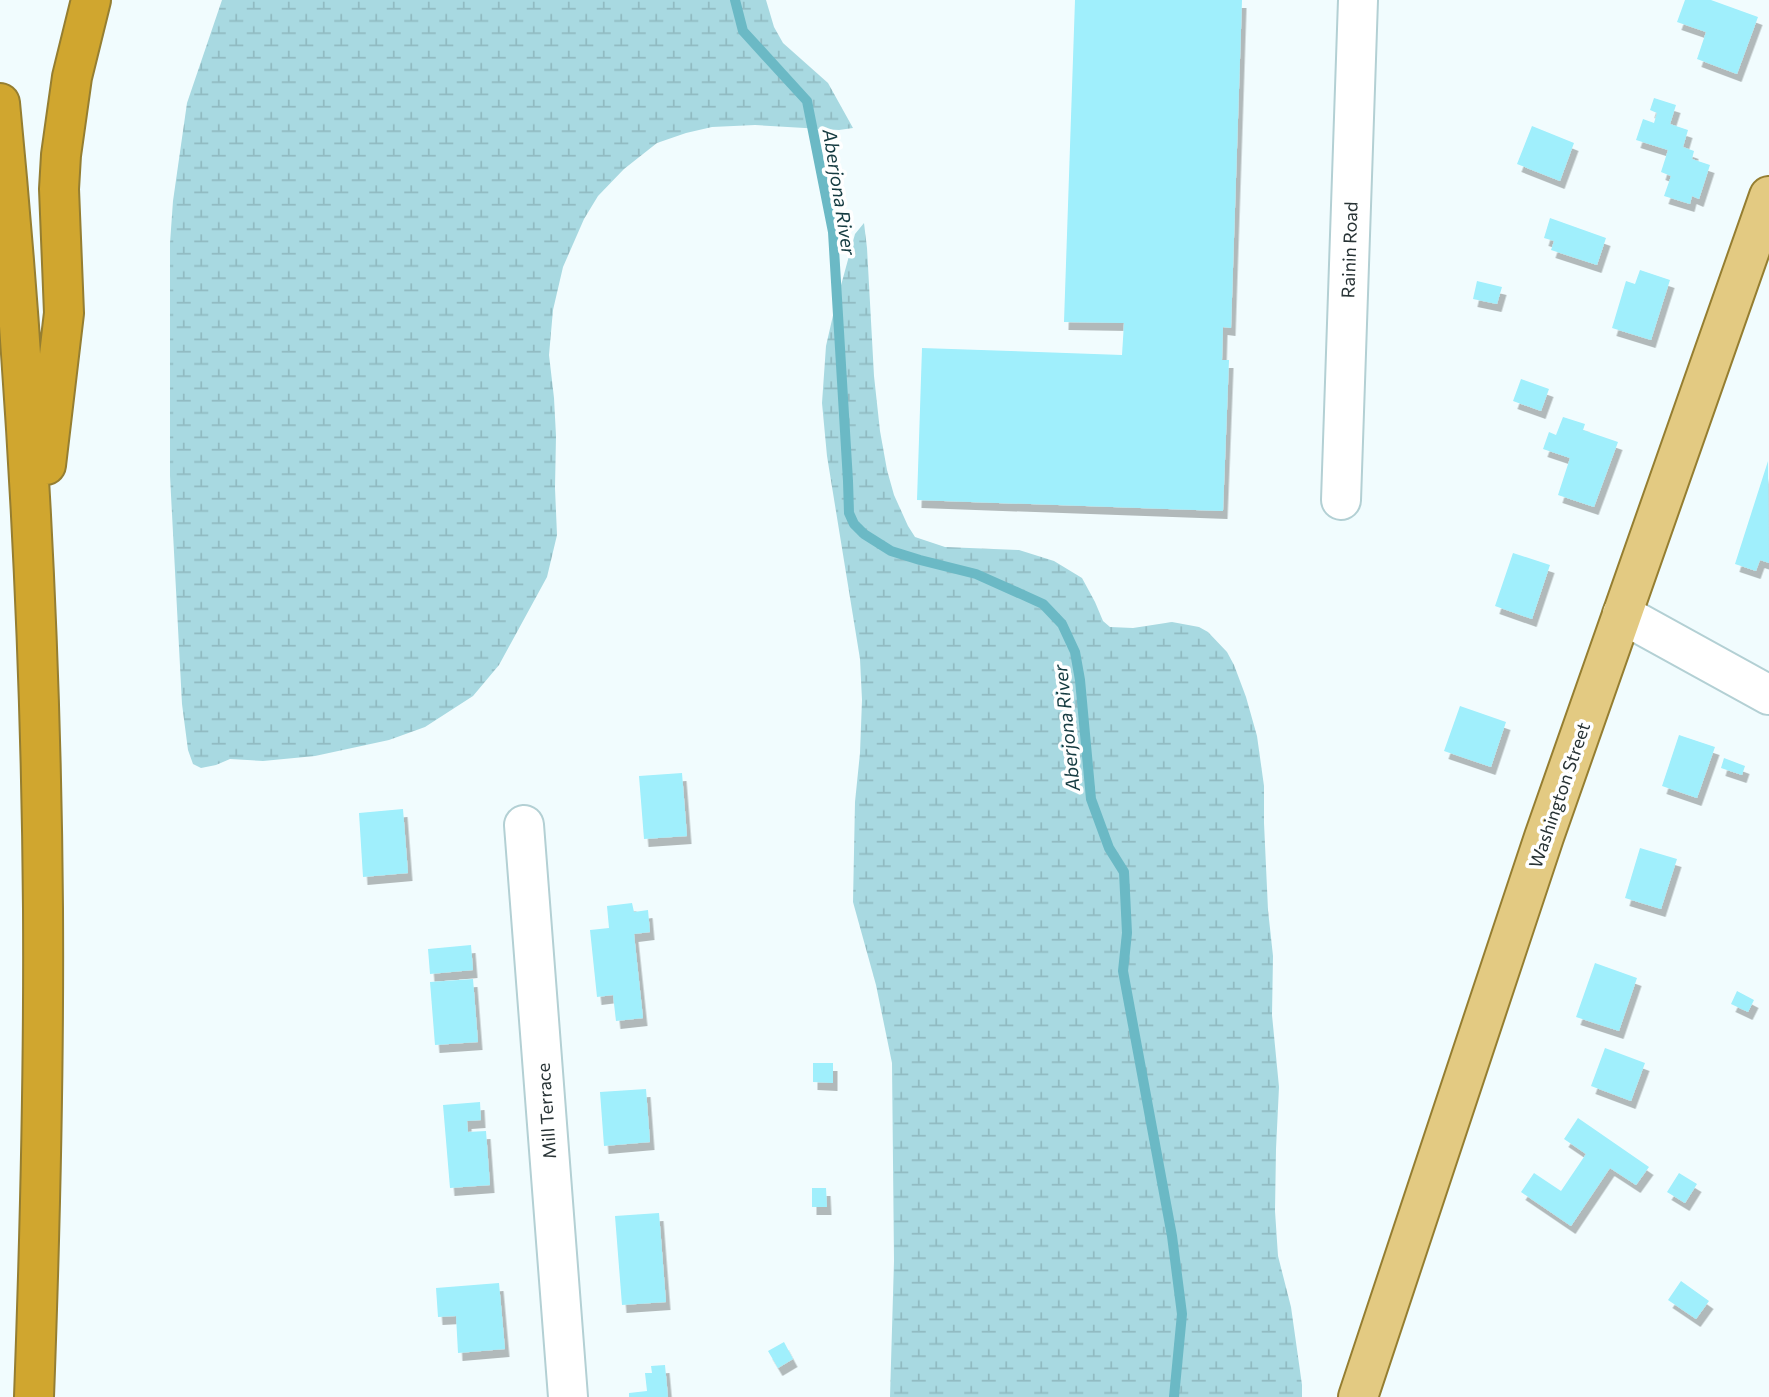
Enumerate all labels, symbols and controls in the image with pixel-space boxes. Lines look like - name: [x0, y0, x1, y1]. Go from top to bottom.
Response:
- water label: Aberjona River: [819, 126, 862, 258]
- street label: Rainin Road: [1336, 201, 1362, 299]
- water label: Aberjona River: [1048, 662, 1084, 794]
- street label: Washington Street: [1524, 719, 1594, 871]
- street label: Mill Terrace: [532, 1062, 560, 1160]

